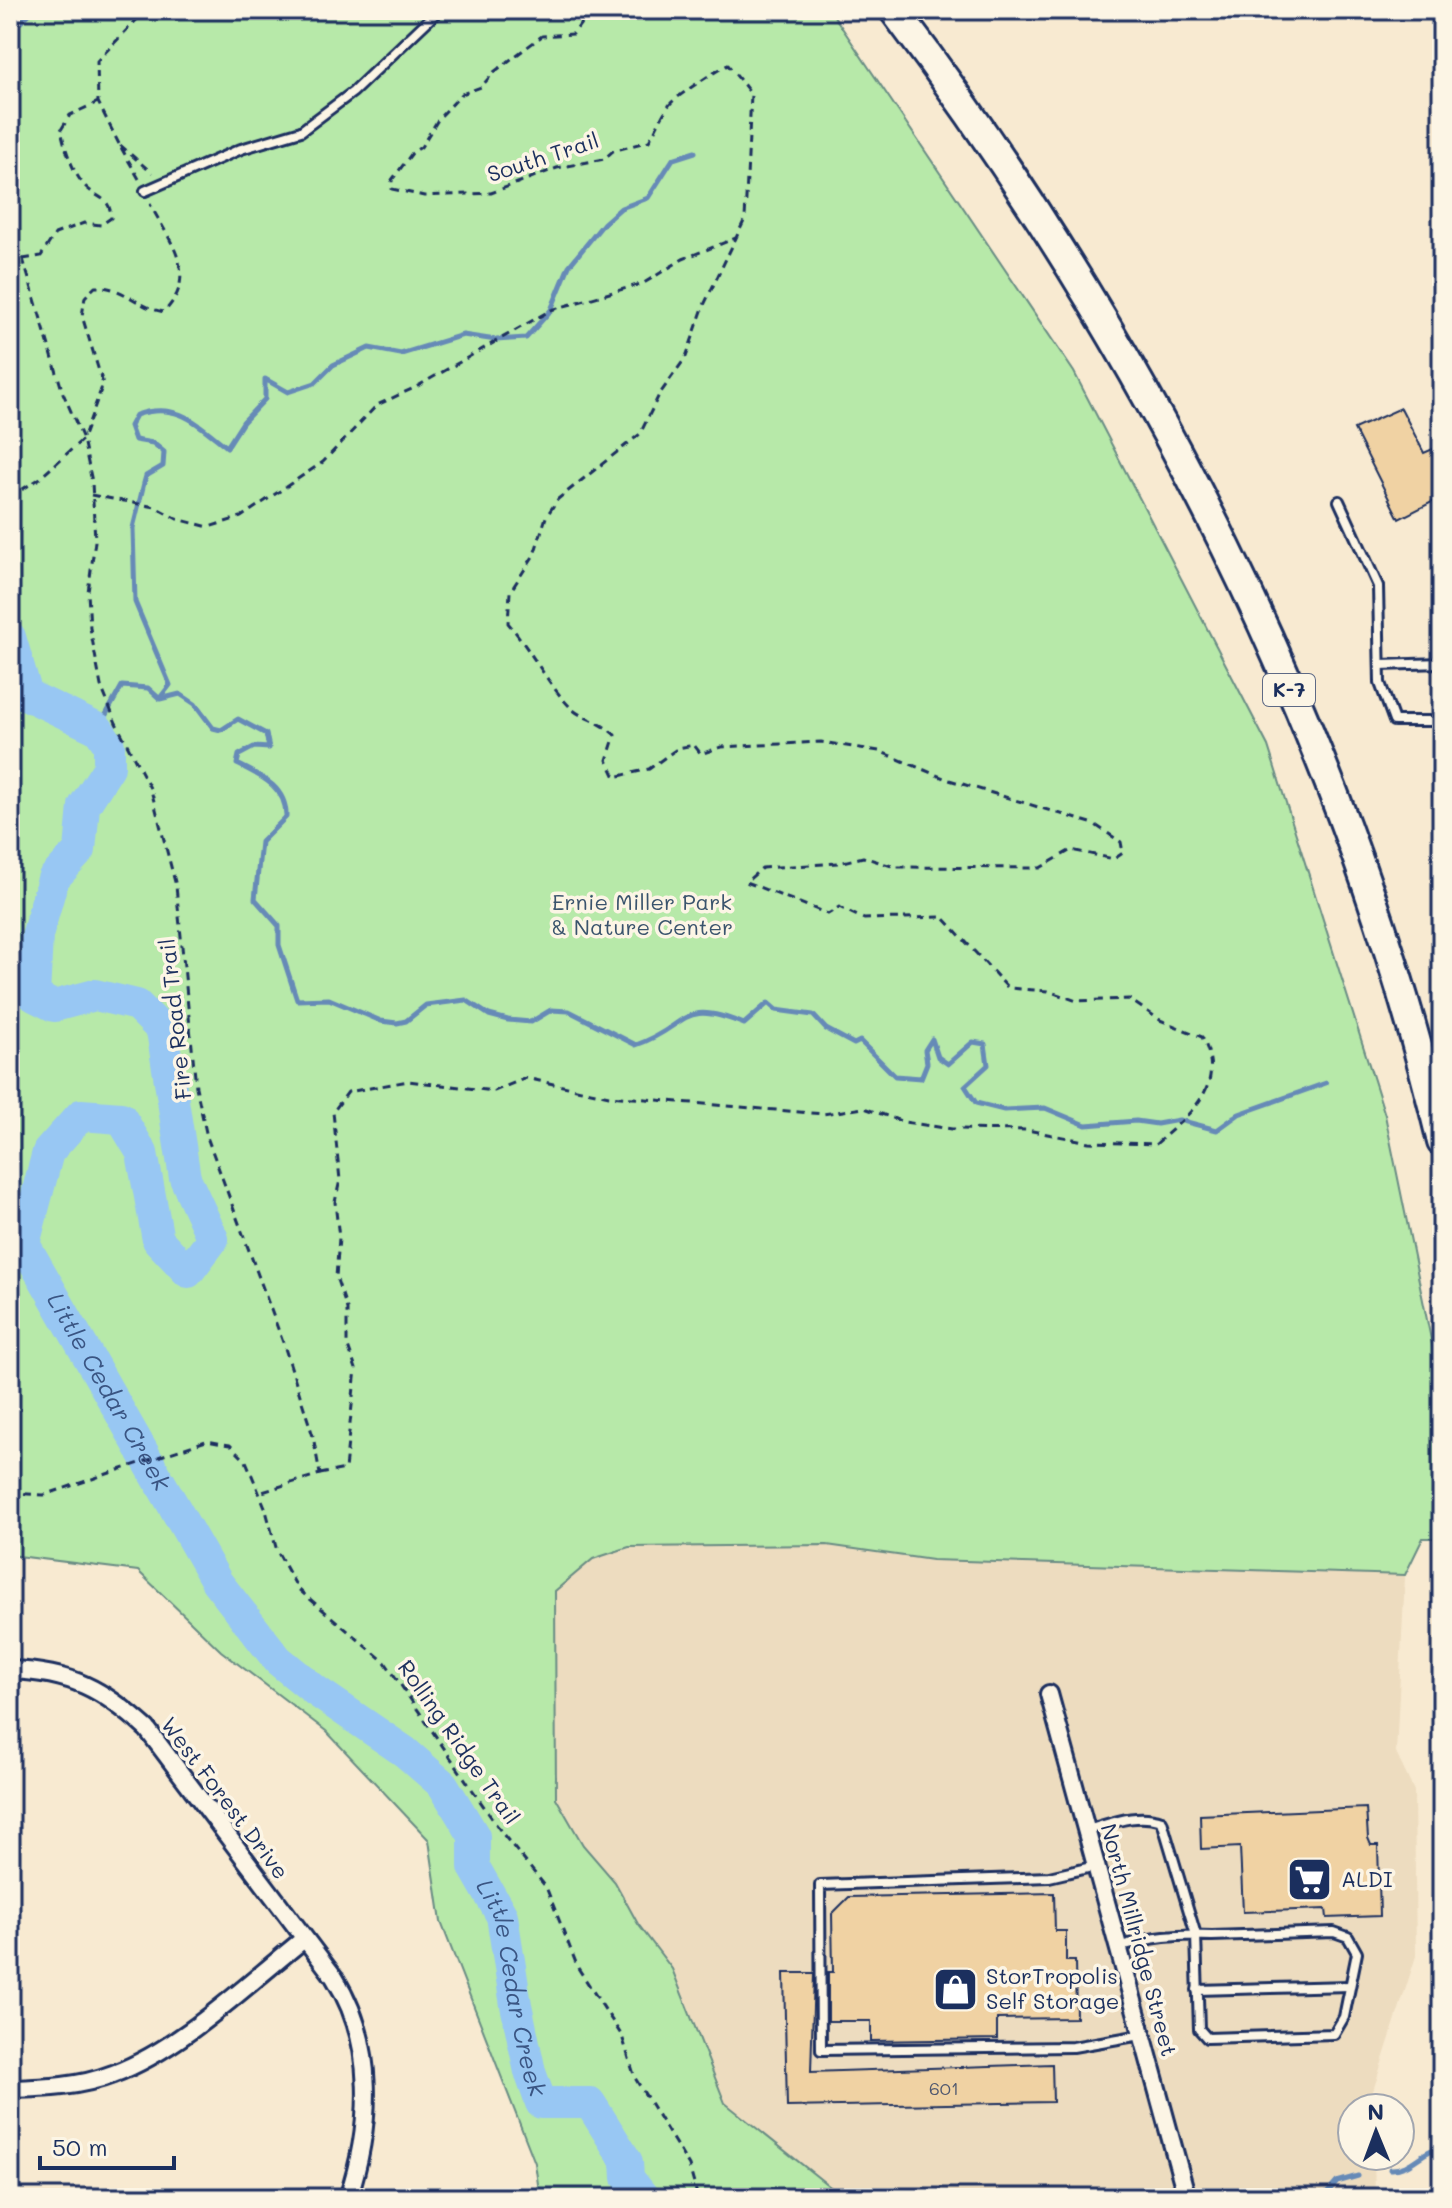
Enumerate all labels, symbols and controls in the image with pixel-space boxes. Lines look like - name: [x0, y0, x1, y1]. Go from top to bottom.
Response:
- street label: South Trail: [483, 125, 602, 188]
- road number: K-7: [1263, 674, 1315, 706]
- park label: Ernie Miller Park & Nature Center: [551, 887, 733, 941]
- street label: Fire Road Trail: [152, 937, 197, 1101]
- water label: Little Cedar Creek: [41, 1287, 179, 1497]
- street label: Rolling Ridge Trail: [392, 1654, 527, 1830]
- street label: West Forest Drive: [155, 1711, 296, 1885]
- street label: North Millridge Street: [1094, 1820, 1185, 2060]
- supermarket icon: ALDI: [1286, 1855, 1334, 1903]
- place label: ALDI: [1341, 1864, 1393, 1893]
- water label: Little Cedar Creek: [470, 1873, 555, 2101]
- place label: StorTropolis Self Storage: [986, 1961, 1119, 2015]
- shop icon: StorTropolis Self Storage: [931, 1965, 979, 2013]
- house number: 601: [929, 2076, 959, 2100]
- north arrow: [1336, 2092, 1416, 2172]
- text: N: [1367, 2097, 1384, 2126]
- scale bar: [40, 2120, 174, 2170]
- text: 50 m: [52, 2131, 108, 2162]

